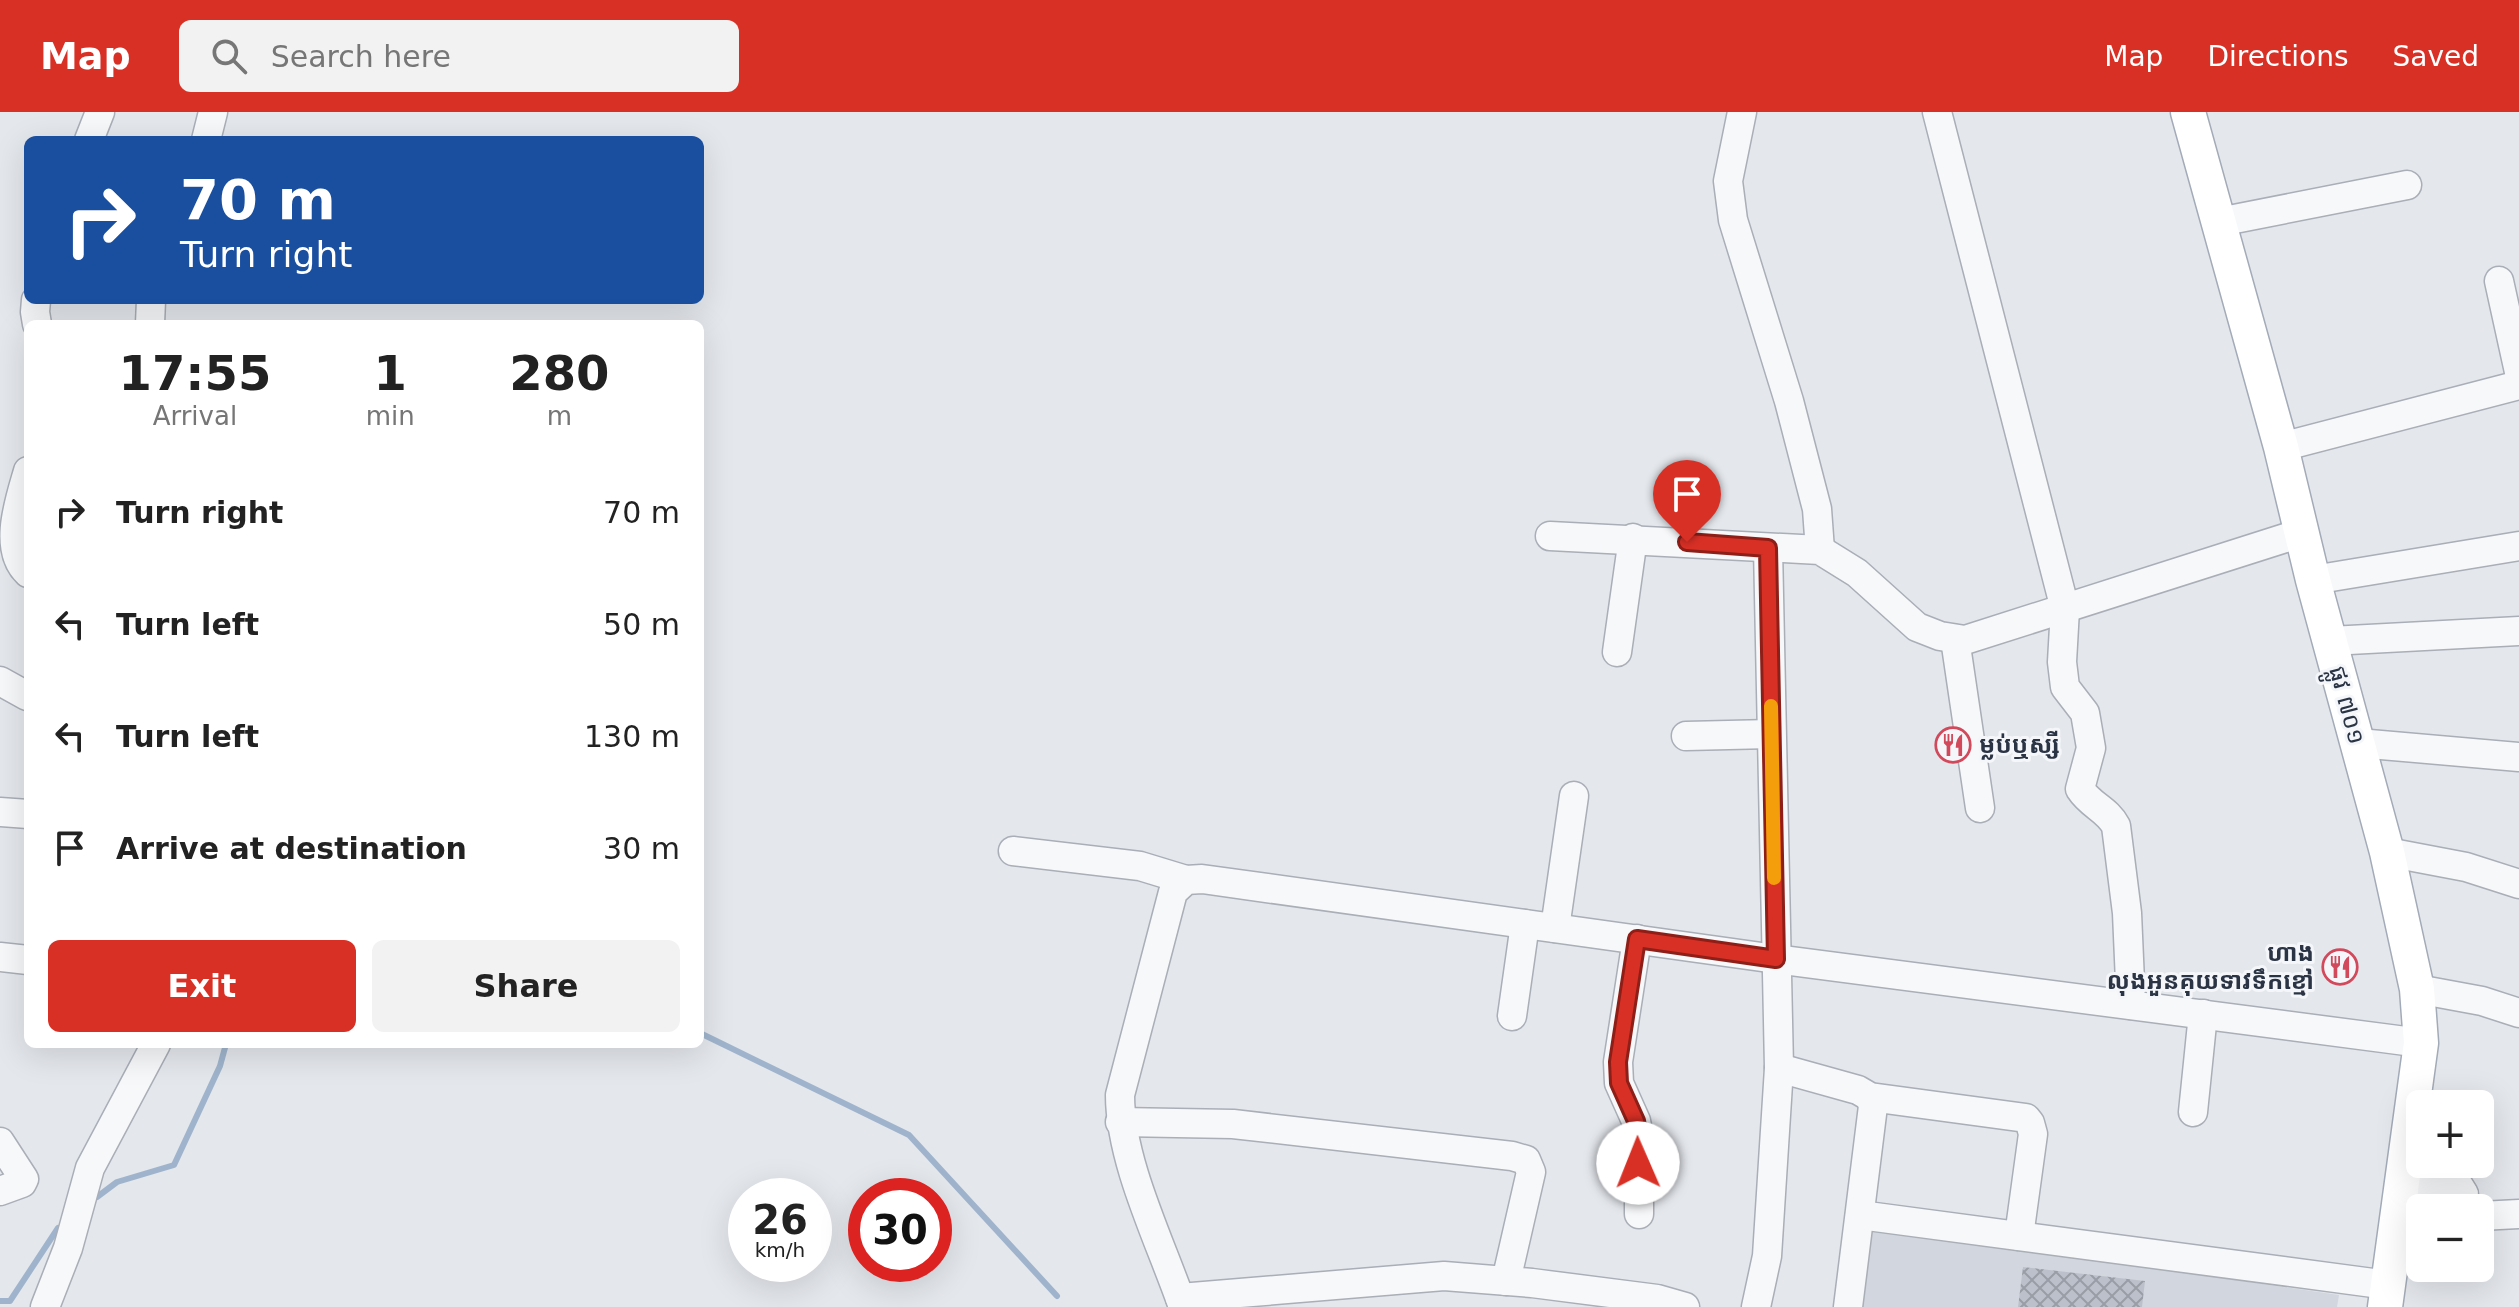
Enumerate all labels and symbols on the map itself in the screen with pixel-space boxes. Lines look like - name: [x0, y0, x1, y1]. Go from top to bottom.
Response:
- pin: [1653, 460, 1721, 542]
- street label: ផ្លូវ ៧០១: [2315, 663, 2371, 749]
- restaurant icon: ម្លប់ឬស្សី: [1934, 726, 1972, 764]
- place label: ម្លប់ឬស្សី: [1979, 730, 2060, 760]
- place label: ហាង លុងអួនគុយទាវទឹកខ្មៅ: [2107, 939, 2314, 996]
- restaurant icon: ហាង លុងអួនគុយទាវទឹកខ្មៅ: [2321, 948, 2359, 986]
- position arrow: [1596, 1121, 1680, 1205]
- speed limit sign: 30: [848, 1178, 952, 1282]

